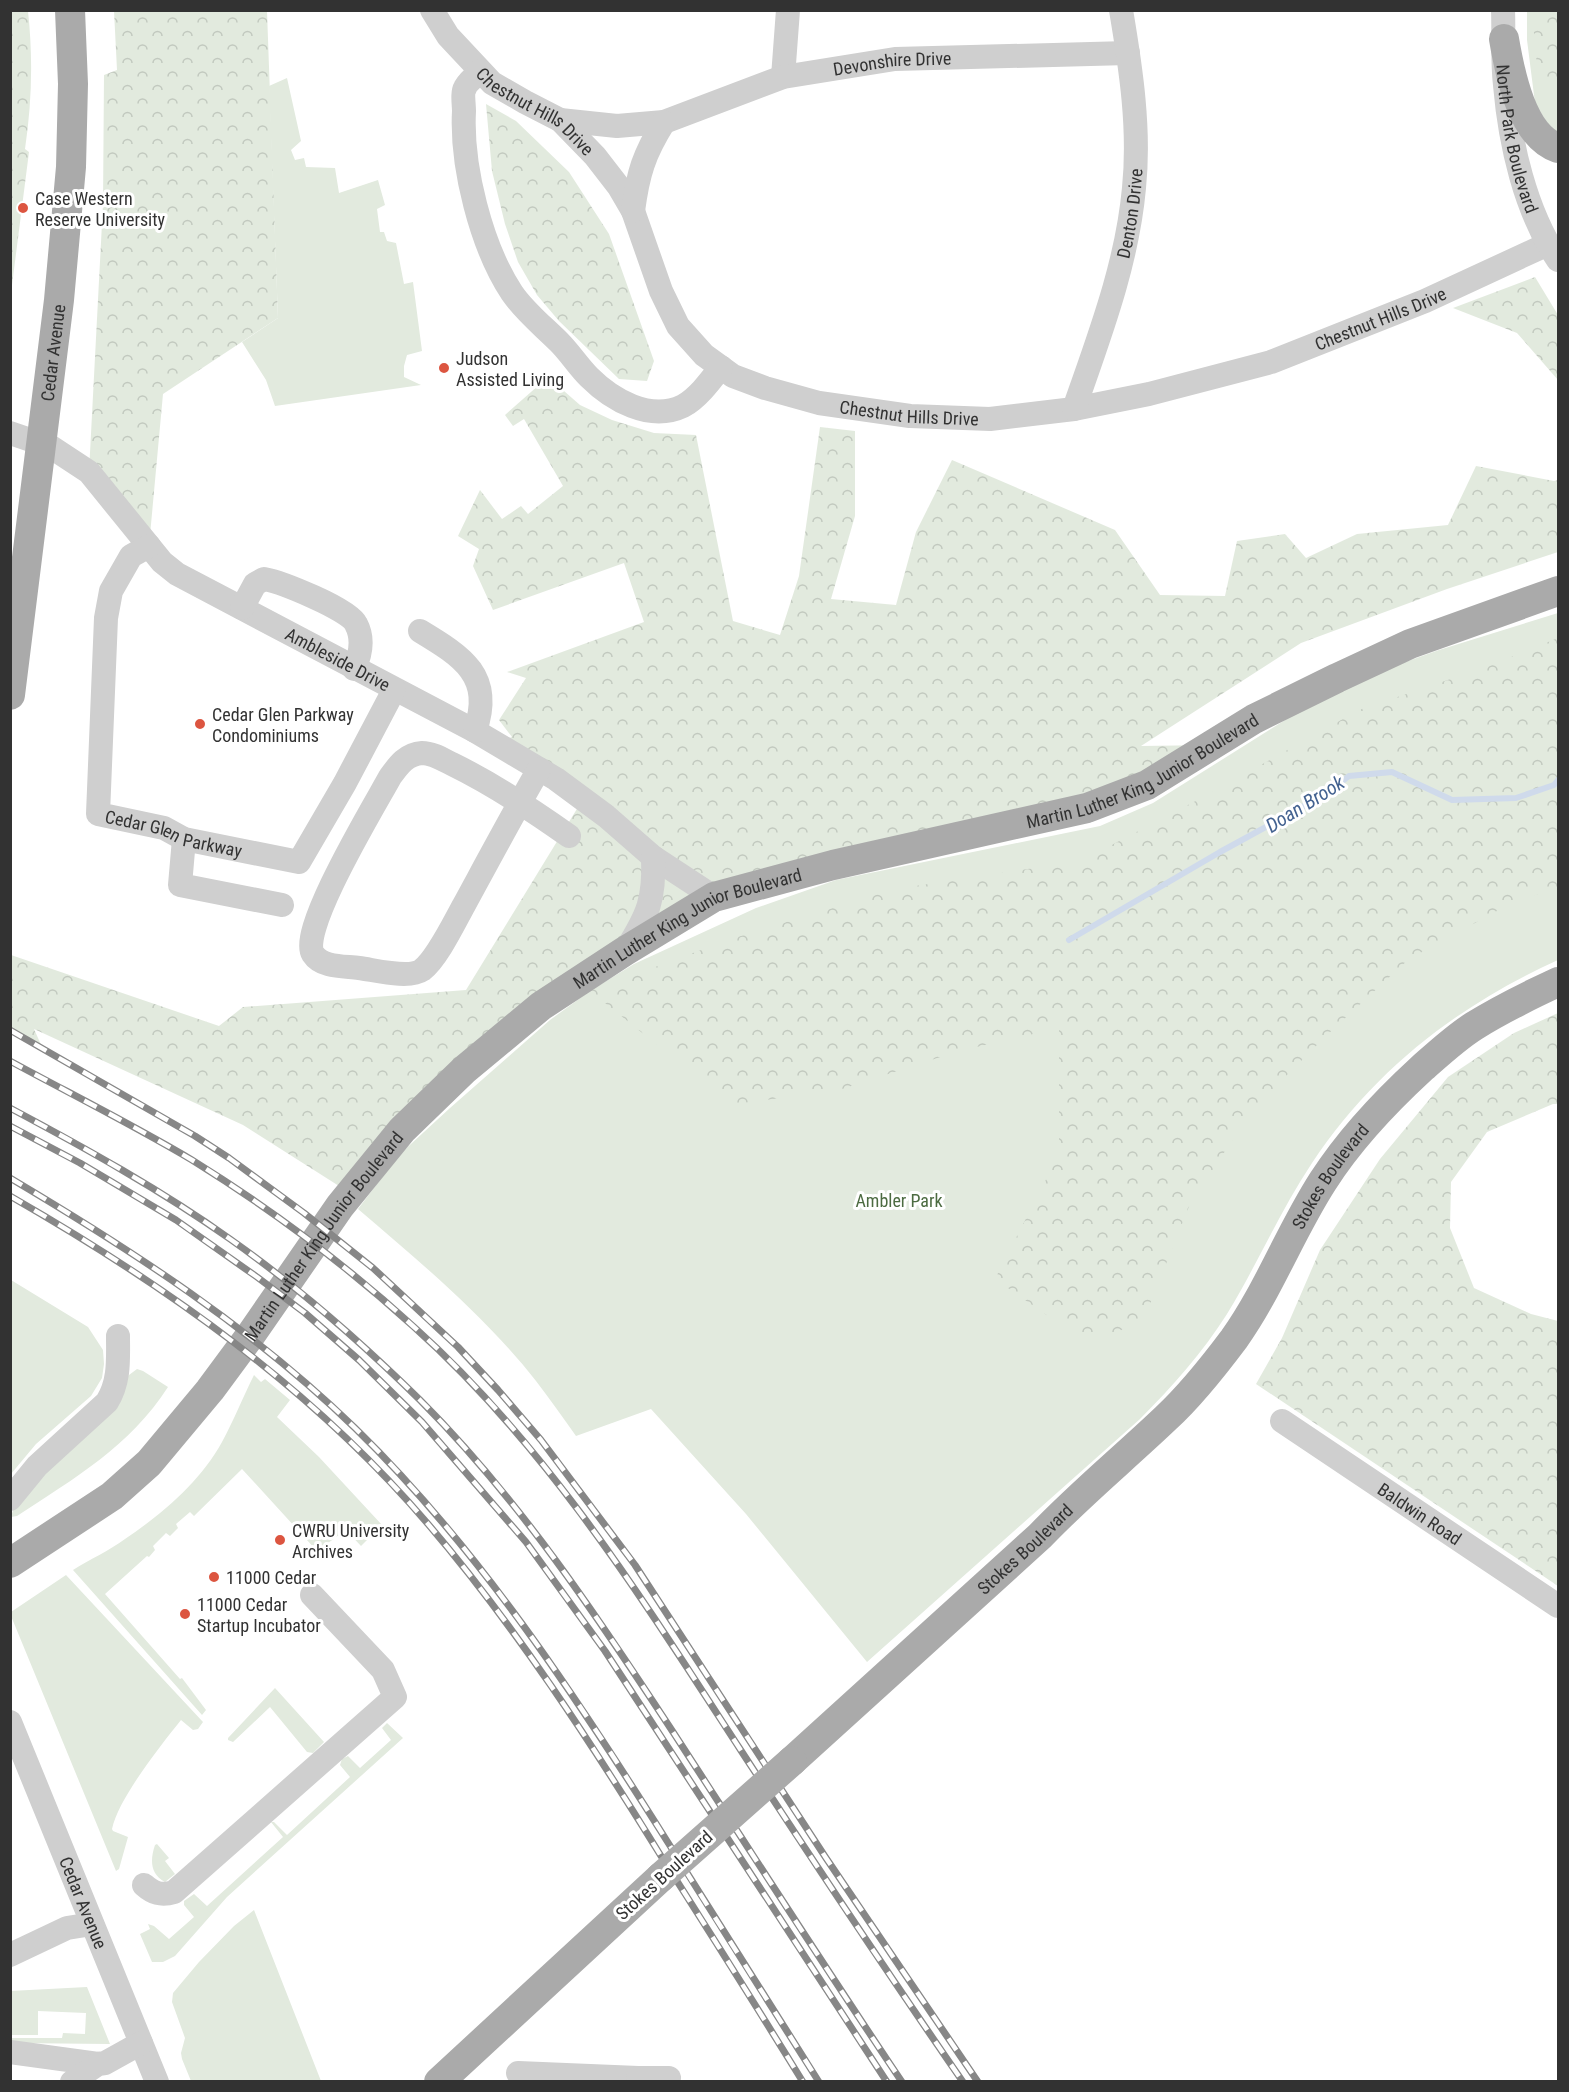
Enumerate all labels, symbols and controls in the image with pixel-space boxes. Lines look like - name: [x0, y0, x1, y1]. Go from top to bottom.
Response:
- street label: Devonshire Drive: [832, 47, 952, 79]
- street label: Chestnut Hills Drive: [472, 63, 599, 159]
- street label: North Park Boulevard: [1493, 64, 1543, 216]
- street label: Denton Drive: [1112, 168, 1146, 260]
- place label: Case Western Reserve University: [35, 188, 166, 230]
- marker: Case Western Reserve University: [16, 201, 30, 215]
- street label: Chestnut Hills Drive: [1312, 282, 1449, 354]
- street label: Cedar Avenue: [36, 303, 69, 402]
- place label: Judson Assisted Living: [456, 348, 564, 390]
- marker: Judson Assisted Living: [437, 361, 451, 375]
- street label: Chestnut Hills Drive: [838, 396, 979, 429]
- street label: Ambleside Drive: [282, 623, 394, 695]
- place label: Cedar Glen Parkway Condominiums: [212, 704, 354, 746]
- street label: Martin Luther King Junior Boulevard: [1024, 709, 1262, 832]
- marker: Cedar Glen Parkway Condominiums: [193, 717, 207, 731]
- water label: Doan Brook: [1261, 770, 1350, 838]
- street label: Cedar Glen Parkway: [103, 805, 244, 861]
- street label: Martin Luther King Junior Boulevard: [569, 863, 804, 993]
- street label: Stokes Boulevard: [1287, 1119, 1373, 1233]
- street label: Martin Luther King Junior Boulevard: [240, 1127, 407, 1345]
- park label: Ambler Park: [855, 1190, 943, 1211]
- street label: Baldwin Road: [1374, 1478, 1466, 1549]
- street label: Stokes Boulevard: [973, 1499, 1077, 1598]
- place label: CWRU University Archives: [292, 1520, 410, 1562]
- marker: CWRU University Archives: [273, 1533, 287, 1547]
- place label: 11000 Cedar: [226, 1567, 317, 1588]
- marker: 11000 Cedar: [207, 1570, 221, 1584]
- place label: 11000 Cedar Startup Incubator: [197, 1594, 321, 1636]
- marker: 11000 Cedar Startup Incubator: [178, 1607, 192, 1621]
- street label: Stokes Boulevard: [611, 1826, 717, 1924]
- street label: Cedar Avenue: [56, 1853, 112, 1952]

